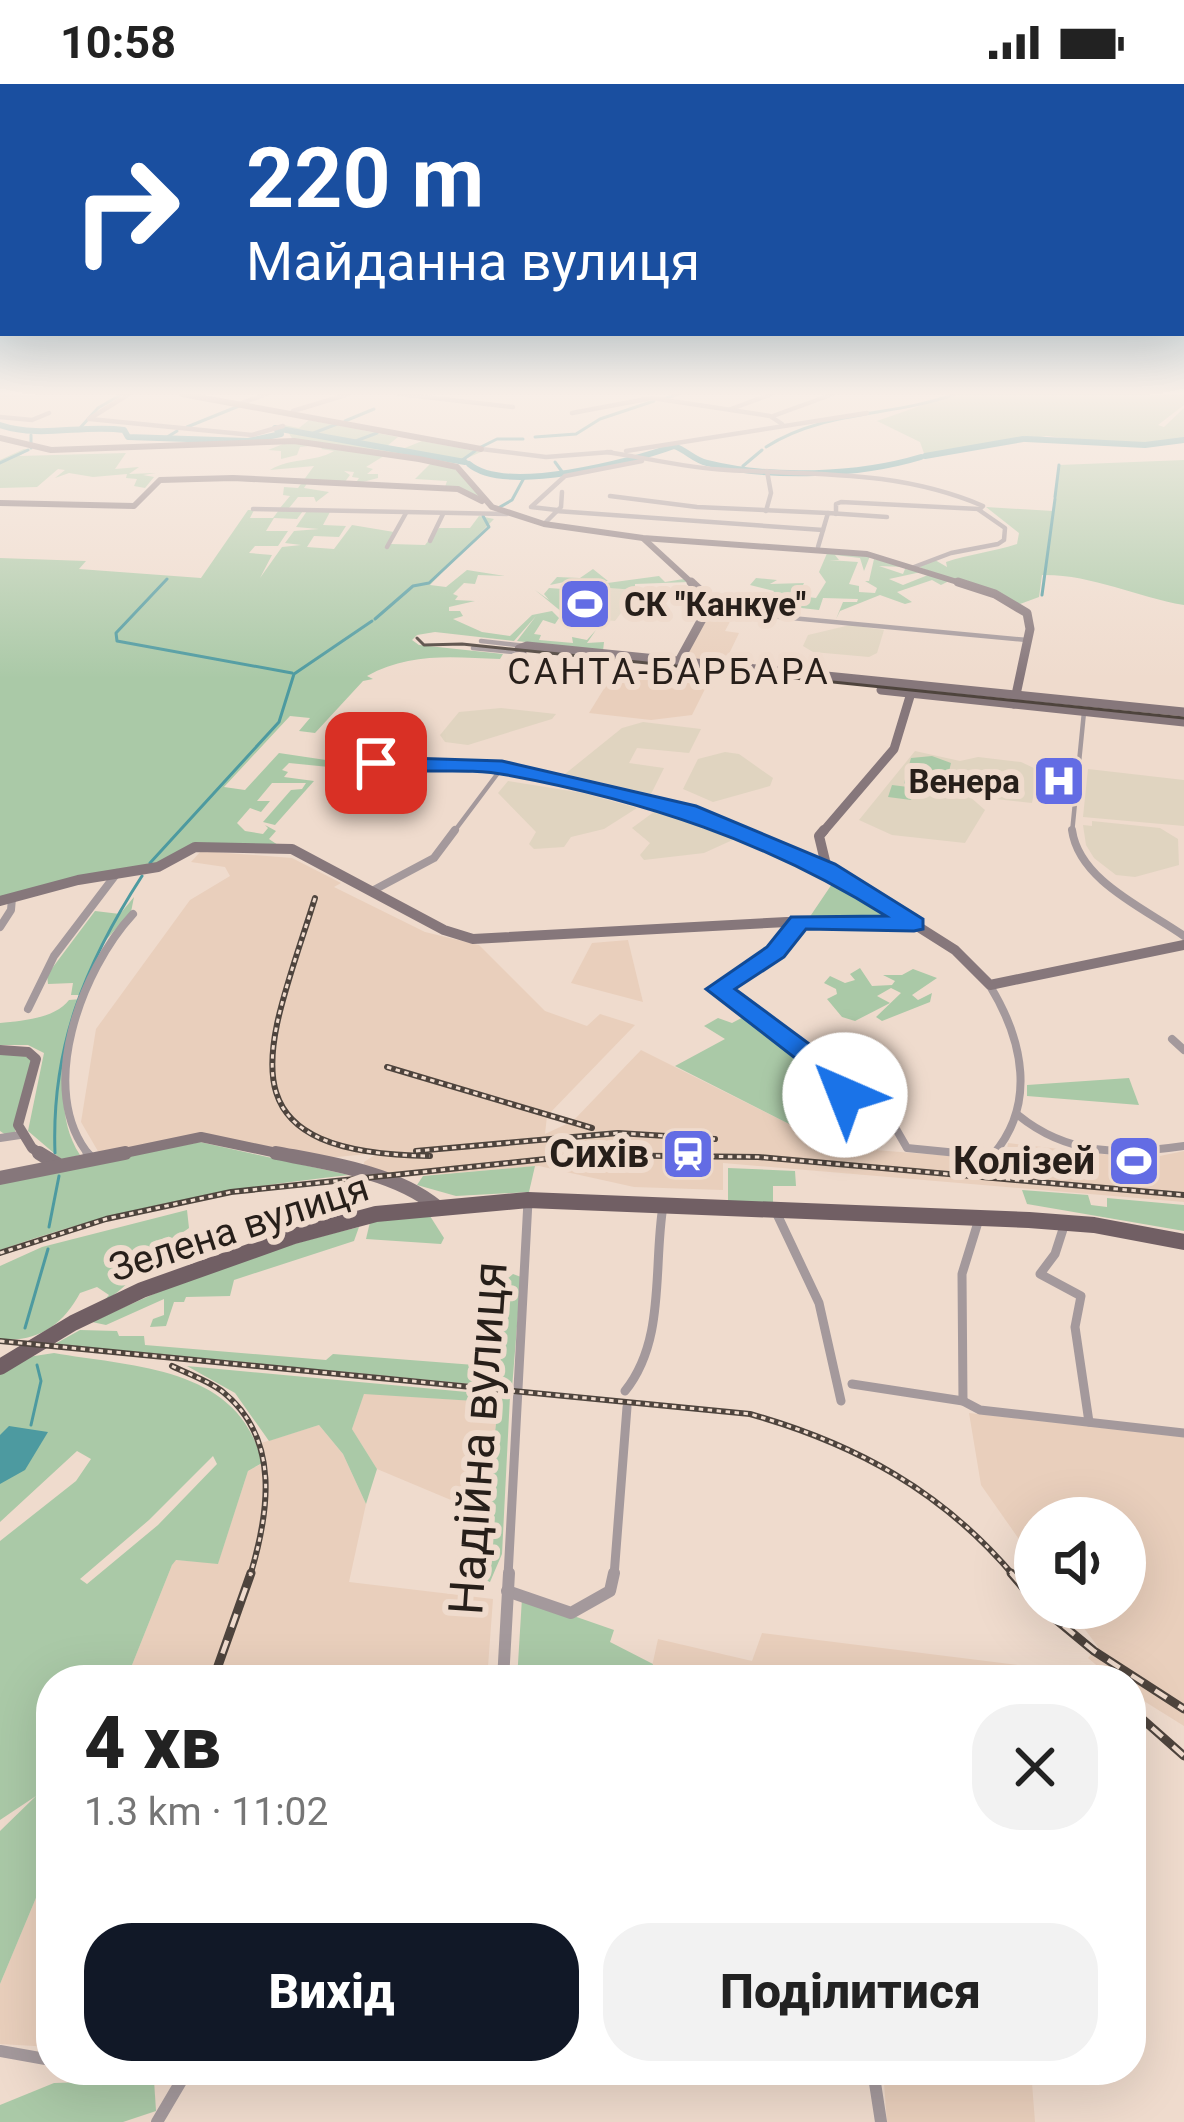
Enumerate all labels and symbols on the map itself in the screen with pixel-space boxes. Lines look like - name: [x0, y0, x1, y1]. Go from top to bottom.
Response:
- sports icon: СК "Канкуе": [557, 576, 613, 632]
- place label: СК "Канкуе": [624, 585, 806, 624]
- district label: САНТА-БАРБАРА: [507, 651, 831, 693]
- pin: [325, 712, 427, 814]
- hospital icon: Венера: [1031, 753, 1087, 809]
- place label: Венера: [908, 762, 1020, 801]
- position arrow: [782, 1032, 908, 1158]
- station icon: Сихів: [660, 1126, 716, 1182]
- place label: Сихів: [549, 1131, 649, 1177]
- sports icon: Колізей: [1106, 1133, 1162, 1189]
- place label: Колізей: [953, 1138, 1095, 1184]
- street label: Зелена вулиця: [103, 1164, 375, 1292]
- street label: Надійна вулиця: [437, 1260, 519, 1616]

